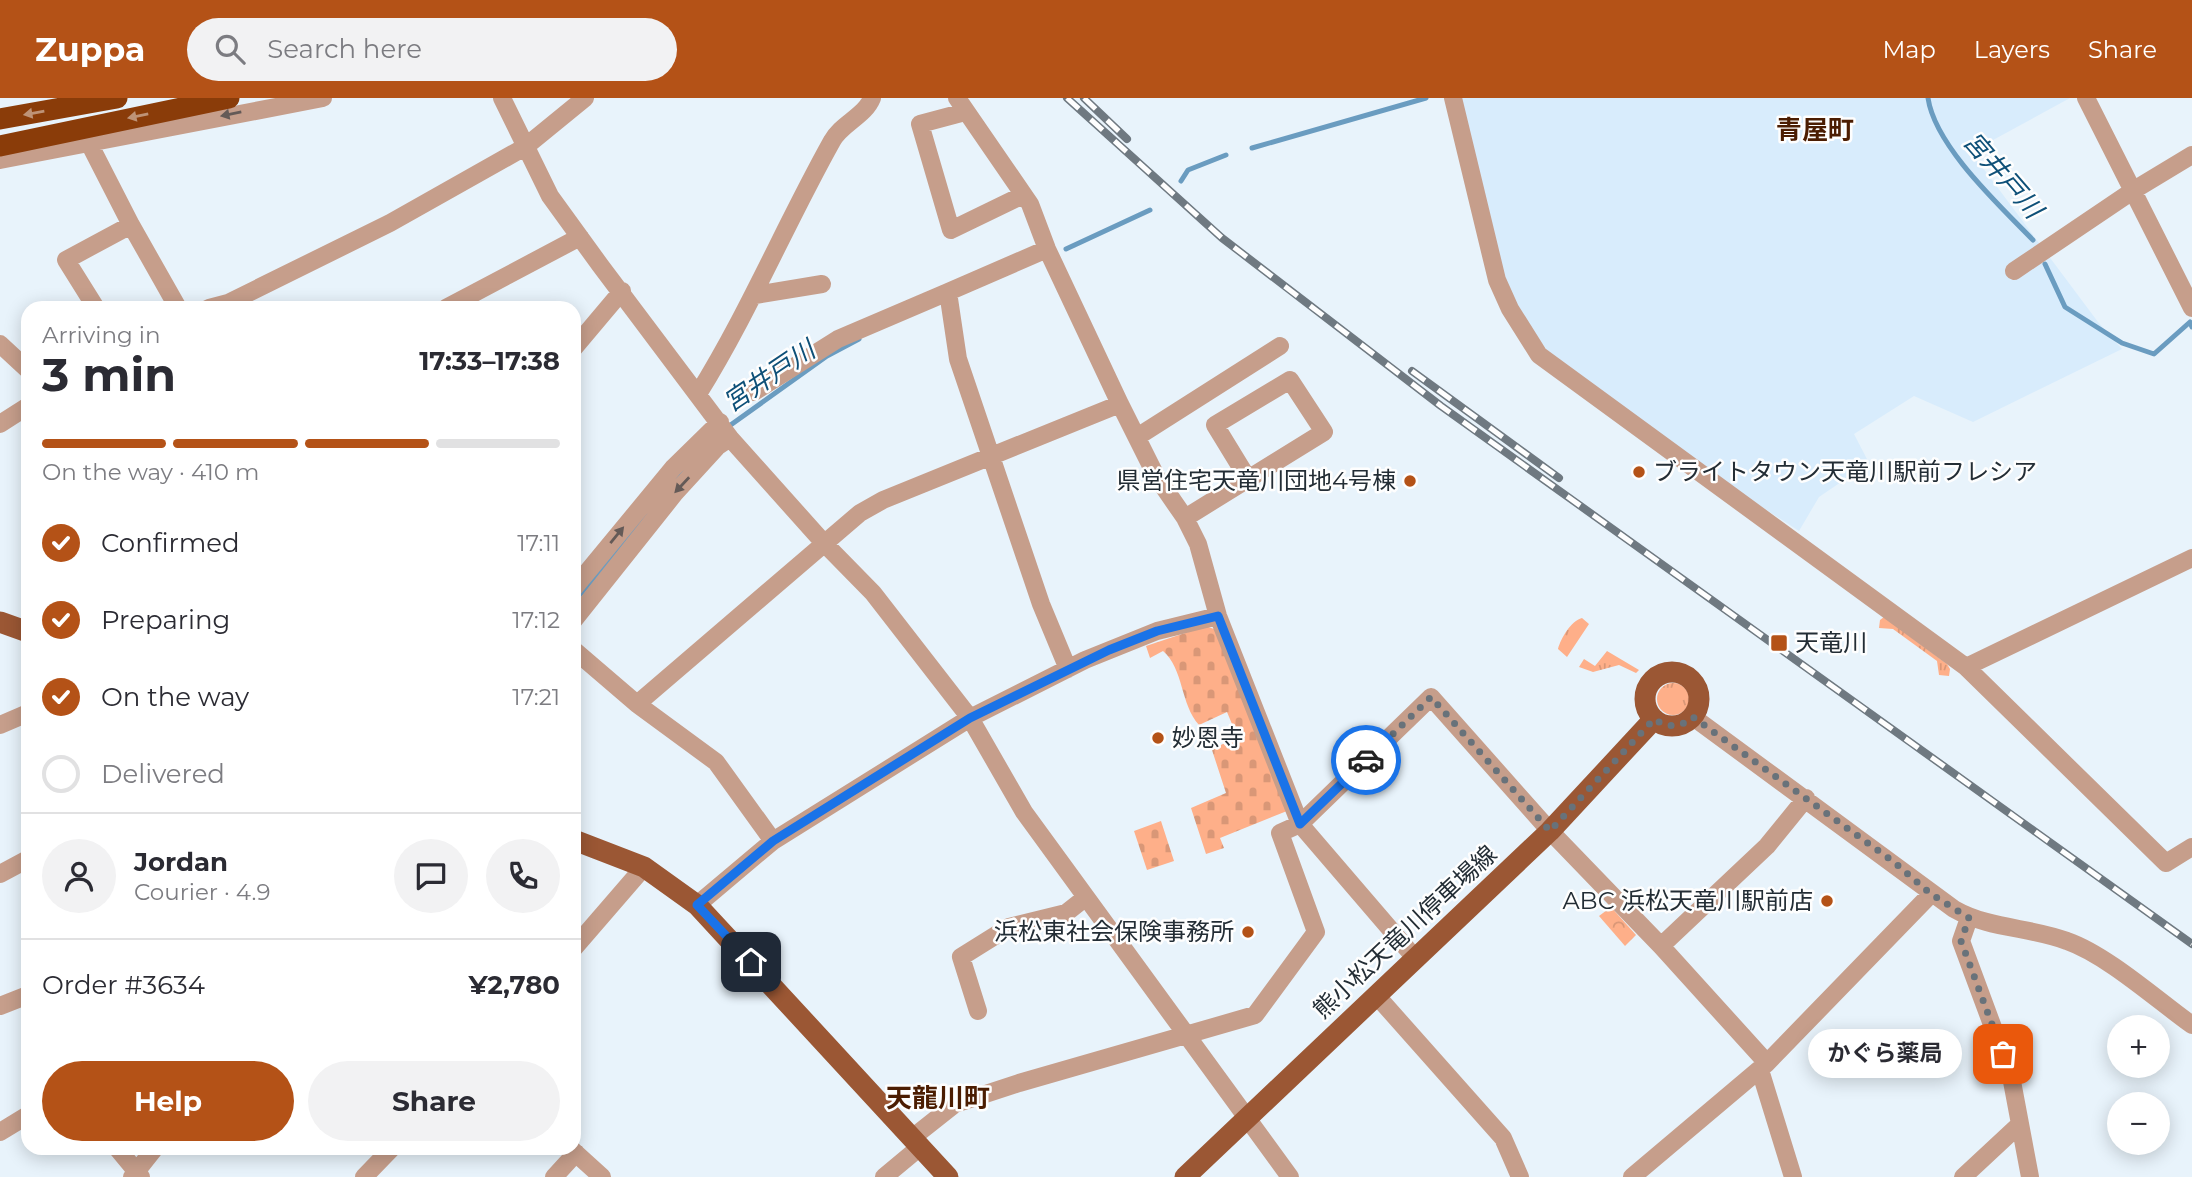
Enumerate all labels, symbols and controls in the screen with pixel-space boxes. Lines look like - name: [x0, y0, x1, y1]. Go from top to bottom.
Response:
- search box: [187, 18, 677, 81]
- text: Zuppa: [35, 29, 145, 69]
- icon: search: [211, 30, 249, 68]
- text: Search here: [267, 33, 422, 65]
- text: Map: [1882, 35, 1936, 64]
- text: Layers: [1974, 35, 2050, 64]
- text: Share: [2088, 35, 2157, 64]
- one-way arrow: [23, 108, 45, 119]
- one-way arrow: [220, 109, 242, 120]
- one-way arrow: [127, 111, 149, 122]
- district label: 青屋町: [1776, 114, 1854, 146]
- water label: 宮井戸川: [1957, 125, 2051, 227]
- text: Arriving in: [42, 321, 161, 349]
- water label: 宮井戸川: [717, 332, 824, 418]
- text: 17:33–17:38: [419, 345, 560, 377]
- text: 3 min: [42, 346, 176, 403]
- place label: ブライトタウン天竜川駅前フレシア: [1653, 457, 2037, 486]
- text: On the way · 410 m: [42, 458, 259, 486]
- marker: ブライトタウン天竜川駅前フレシア: [1631, 464, 1647, 480]
- place label: 県営住宅天竜川団地4号棟: [1116, 466, 1396, 495]
- marker: 県営住宅天竜川団地4号棟: [1402, 473, 1418, 489]
- one-way arrow: [674, 476, 690, 493]
- icon: check: [42, 524, 80, 562]
- one-way arrow: [609, 526, 624, 543]
- text: Confirmed: [101, 527, 240, 559]
- text: 17:11: [517, 529, 560, 557]
- icon: check: [42, 601, 80, 639]
- text: Preparing: [101, 604, 230, 636]
- text: 17:12: [512, 606, 560, 634]
- place label: 天竜川: [1795, 628, 1867, 657]
- marker: 天竜川: [1769, 633, 1789, 653]
- icon: check: [42, 678, 80, 716]
- text: On the way: [101, 681, 249, 713]
- text: 17:21: [512, 683, 560, 711]
- place label: 妙恩寺: [1172, 723, 1244, 752]
- courier: [1331, 725, 1401, 795]
- marker: 妙恩寺: [1150, 730, 1166, 746]
- icon: car: [1347, 741, 1385, 779]
- text: Delivered: [101, 758, 225, 790]
- button: person: [42, 839, 116, 913]
- button: chat: [394, 839, 468, 913]
- button: phone: [486, 839, 560, 913]
- street label: 熊小松天竜川停車場線: [1307, 839, 1502, 1024]
- text: Jordan: [134, 846, 228, 878]
- text: Courier · 4.9: [134, 878, 270, 906]
- place label: ABC 浜松天竜川駅前店: [1562, 886, 1813, 915]
- marker: ABC 浜松天竜川駅前店: [1819, 893, 1835, 909]
- place label: 浜松東社会保険事務所: [994, 917, 1234, 946]
- marker: 浜松東社会保険事務所: [1240, 924, 1256, 940]
- pin: [721, 932, 781, 992]
- icon: home: [732, 943, 770, 981]
- text: Order #3634: [42, 969, 205, 1001]
- text: ¥2,780: [468, 969, 560, 1001]
- map controls: [2107, 1015, 2170, 1155]
- button: +: [2107, 1015, 2170, 1078]
- pin: [1973, 1024, 2033, 1084]
- callout: かぐら薬局: [1807, 1030, 1961, 1079]
- icon: bag: [1984, 1035, 2022, 1073]
- text: かぐら薬局: [1828, 1039, 1943, 1067]
- button: Help: [42, 1061, 294, 1141]
- button: Share: [308, 1061, 560, 1141]
- district label: 天龍川町: [886, 1082, 990, 1114]
- button: −: [2107, 1092, 2170, 1155]

